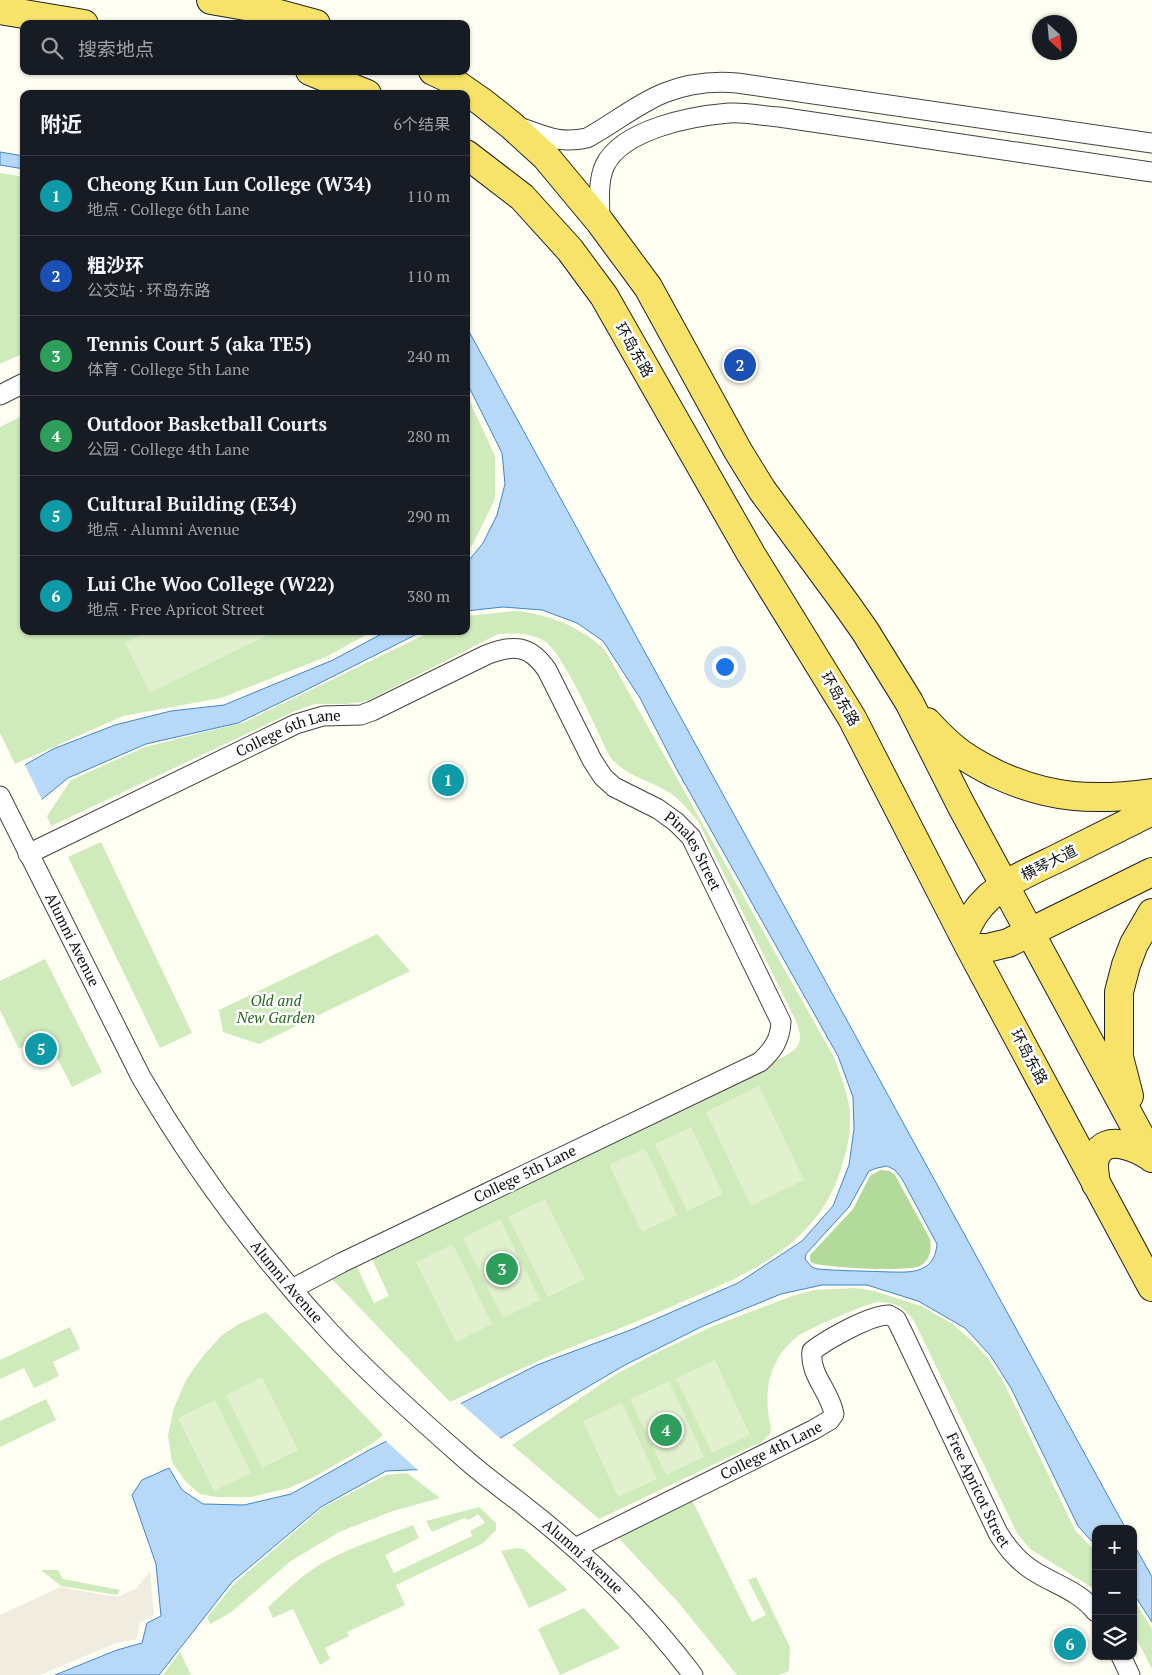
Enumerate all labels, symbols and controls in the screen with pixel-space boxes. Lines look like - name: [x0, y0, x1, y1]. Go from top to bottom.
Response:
- north arrow: [1032, 15, 1077, 60]
- search box: [20, 20, 470, 75]
- icon: search: [38, 34, 66, 62]
- text: 搜索地点: [78, 36, 154, 61]
- text: 附近: [40, 110, 82, 138]
- text: 6个结果: [393, 113, 450, 135]
- text: Cheong Kun Lun College (W34): [87, 171, 372, 196]
- text: 1: [51, 185, 61, 207]
- text: 110 m: [407, 185, 450, 207]
- text: 地点 · College 6th Lane: [87, 198, 250, 220]
- text: 粗沙环: [87, 252, 144, 277]
- text: 2: [51, 265, 61, 287]
- text: 110 m: [407, 265, 450, 287]
- text: 公交站 · 环岛东路: [87, 279, 211, 301]
- street label: 环岛东路: [611, 319, 659, 380]
- text: Tennis Court 5 (aka TE5): [87, 331, 312, 356]
- text: 3: [51, 345, 61, 367]
- text: 240 m: [407, 345, 450, 367]
- pin: 2: [724, 346, 756, 384]
- text: 体育 · College 5th Lane: [87, 358, 250, 380]
- text: Outdoor Basketball Courts: [87, 411, 327, 436]
- text: 4: [51, 425, 61, 447]
- text: 280 m: [407, 425, 450, 447]
- text: 公园 · College 4th Lane: [87, 438, 250, 460]
- text: Cultural Building (E34): [87, 491, 297, 516]
- text: 5: [51, 505, 61, 527]
- text: 290 m: [407, 505, 450, 527]
- text: 地点 · Alumni Avenue: [87, 518, 240, 540]
- text: Lui Che Woo College (W22): [87, 571, 335, 596]
- text: 6: [51, 585, 61, 607]
- text: 380 m: [407, 585, 450, 607]
- text: 地点 · Free Apricot Street: [87, 598, 264, 620]
- your location: [712, 654, 738, 680]
- street label: 环岛东路: [817, 668, 865, 729]
- street label: College 6th Lane: [232, 705, 341, 761]
- pin: 1: [432, 761, 464, 799]
- street label: Pinales Street: [661, 806, 727, 894]
- street label: 横琴大道: [1017, 840, 1080, 885]
- street label: Alumni Avenue: [41, 889, 105, 990]
- park label: Old and New Garden: [236, 990, 315, 1027]
- street label: 环岛东路: [1007, 1025, 1053, 1088]
- pin: 5: [25, 1030, 57, 1068]
- street label: College 5th Lane: [470, 1140, 579, 1207]
- street label: Alumni Avenue: [247, 1236, 328, 1327]
- pin: 3: [486, 1250, 518, 1288]
- pin: 4: [650, 1411, 682, 1449]
- street label: College 4th Lane: [716, 1416, 825, 1484]
- street label: Free Apricot Street: [943, 1429, 1016, 1552]
- street label: Alumni Avenue: [539, 1514, 628, 1598]
- map controls: [1092, 1525, 1137, 1660]
- button: +: [1092, 1525, 1137, 1570]
- button: −: [1092, 1570, 1137, 1615]
- button: layers: [1092, 1615, 1137, 1660]
- pin: 6: [1054, 1625, 1086, 1663]

